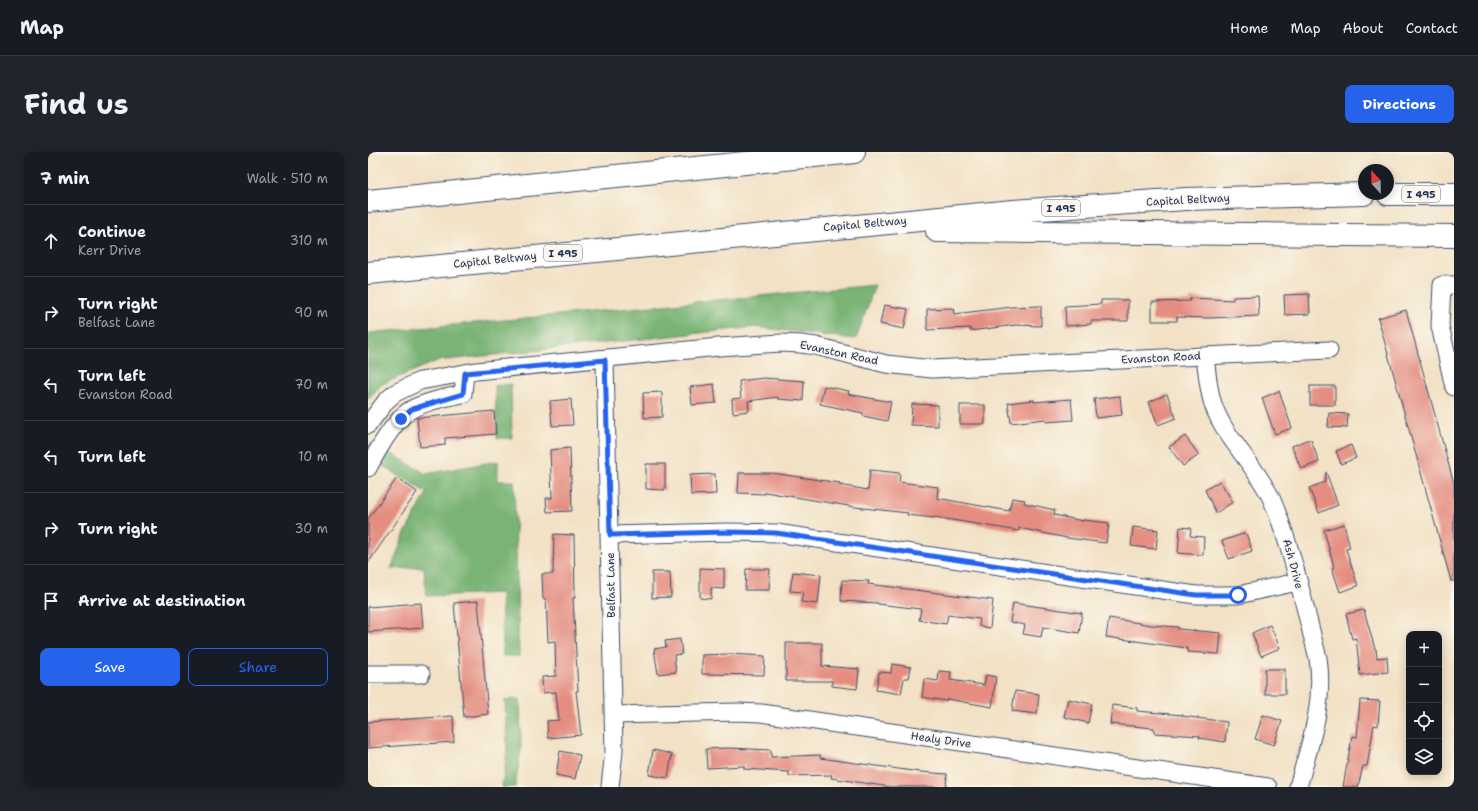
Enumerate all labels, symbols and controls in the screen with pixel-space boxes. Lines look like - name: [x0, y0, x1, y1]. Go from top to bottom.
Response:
- text: Map: [20, 15, 64, 40]
- text: Home: [1230, 19, 1269, 37]
- text: Map: [1291, 19, 1321, 37]
- text: About: [1343, 19, 1384, 37]
- text: Contact: [1406, 19, 1458, 37]
- text: Find us: [24, 85, 129, 123]
- button: Directions: [1345, 85, 1454, 123]
- north arrow: [1358, 164, 1394, 200]
- text: 7 min: [40, 167, 90, 189]
- text: Walk · 510 m: [247, 170, 328, 187]
- road number: I 495: [1402, 186, 1440, 202]
- street label: Capital Beltway: [1146, 190, 1230, 210]
- road number: I 495: [1042, 200, 1080, 216]
- street label: Capital Beltway: [823, 213, 907, 235]
- text: Continue: [78, 222, 146, 242]
- icon: ahead: [40, 230, 62, 252]
- text: 310 m: [290, 232, 328, 249]
- text: Kerr Drive: [78, 242, 141, 259]
- road number: I 495: [544, 245, 582, 261]
- street label: Capital Beltway: [453, 248, 537, 272]
- text: Turn right: [78, 294, 158, 314]
- icon: right: [40, 302, 62, 324]
- text: 90 m: [294, 304, 328, 321]
- text: Belfast Lane: [78, 314, 155, 331]
- street label: Evanston Road: [798, 337, 880, 369]
- street label: Evanston Road: [1121, 348, 1201, 368]
- text: Turn left: [78, 366, 146, 386]
- icon: left: [40, 374, 62, 396]
- text: 70 m: [294, 376, 328, 393]
- text: Evanston Road: [78, 386, 172, 403]
- route end: [392, 410, 410, 428]
- icon: left: [40, 446, 62, 468]
- text: Turn left: [78, 447, 146, 467]
- text: 10 m: [298, 448, 328, 465]
- icon: right: [40, 518, 62, 540]
- text: Turn right: [78, 519, 158, 539]
- text: 30 m: [294, 520, 328, 537]
- street label: Ash Drive: [1279, 538, 1307, 590]
- street label: Belfast Lane: [603, 552, 619, 618]
- route start: [1229, 586, 1247, 604]
- icon: arrive: [40, 590, 62, 612]
- text: Arrive at destination: [78, 591, 246, 611]
- map controls: [1406, 631, 1442, 775]
- button: +: [1406, 631, 1442, 667]
- button: Save: [40, 648, 180, 686]
- button: Share: [188, 648, 328, 686]
- button: −: [1406, 667, 1442, 703]
- button: locate: [1406, 703, 1442, 739]
- street label: Healy Drive: [910, 728, 972, 752]
- button: layers: [1406, 739, 1442, 775]

